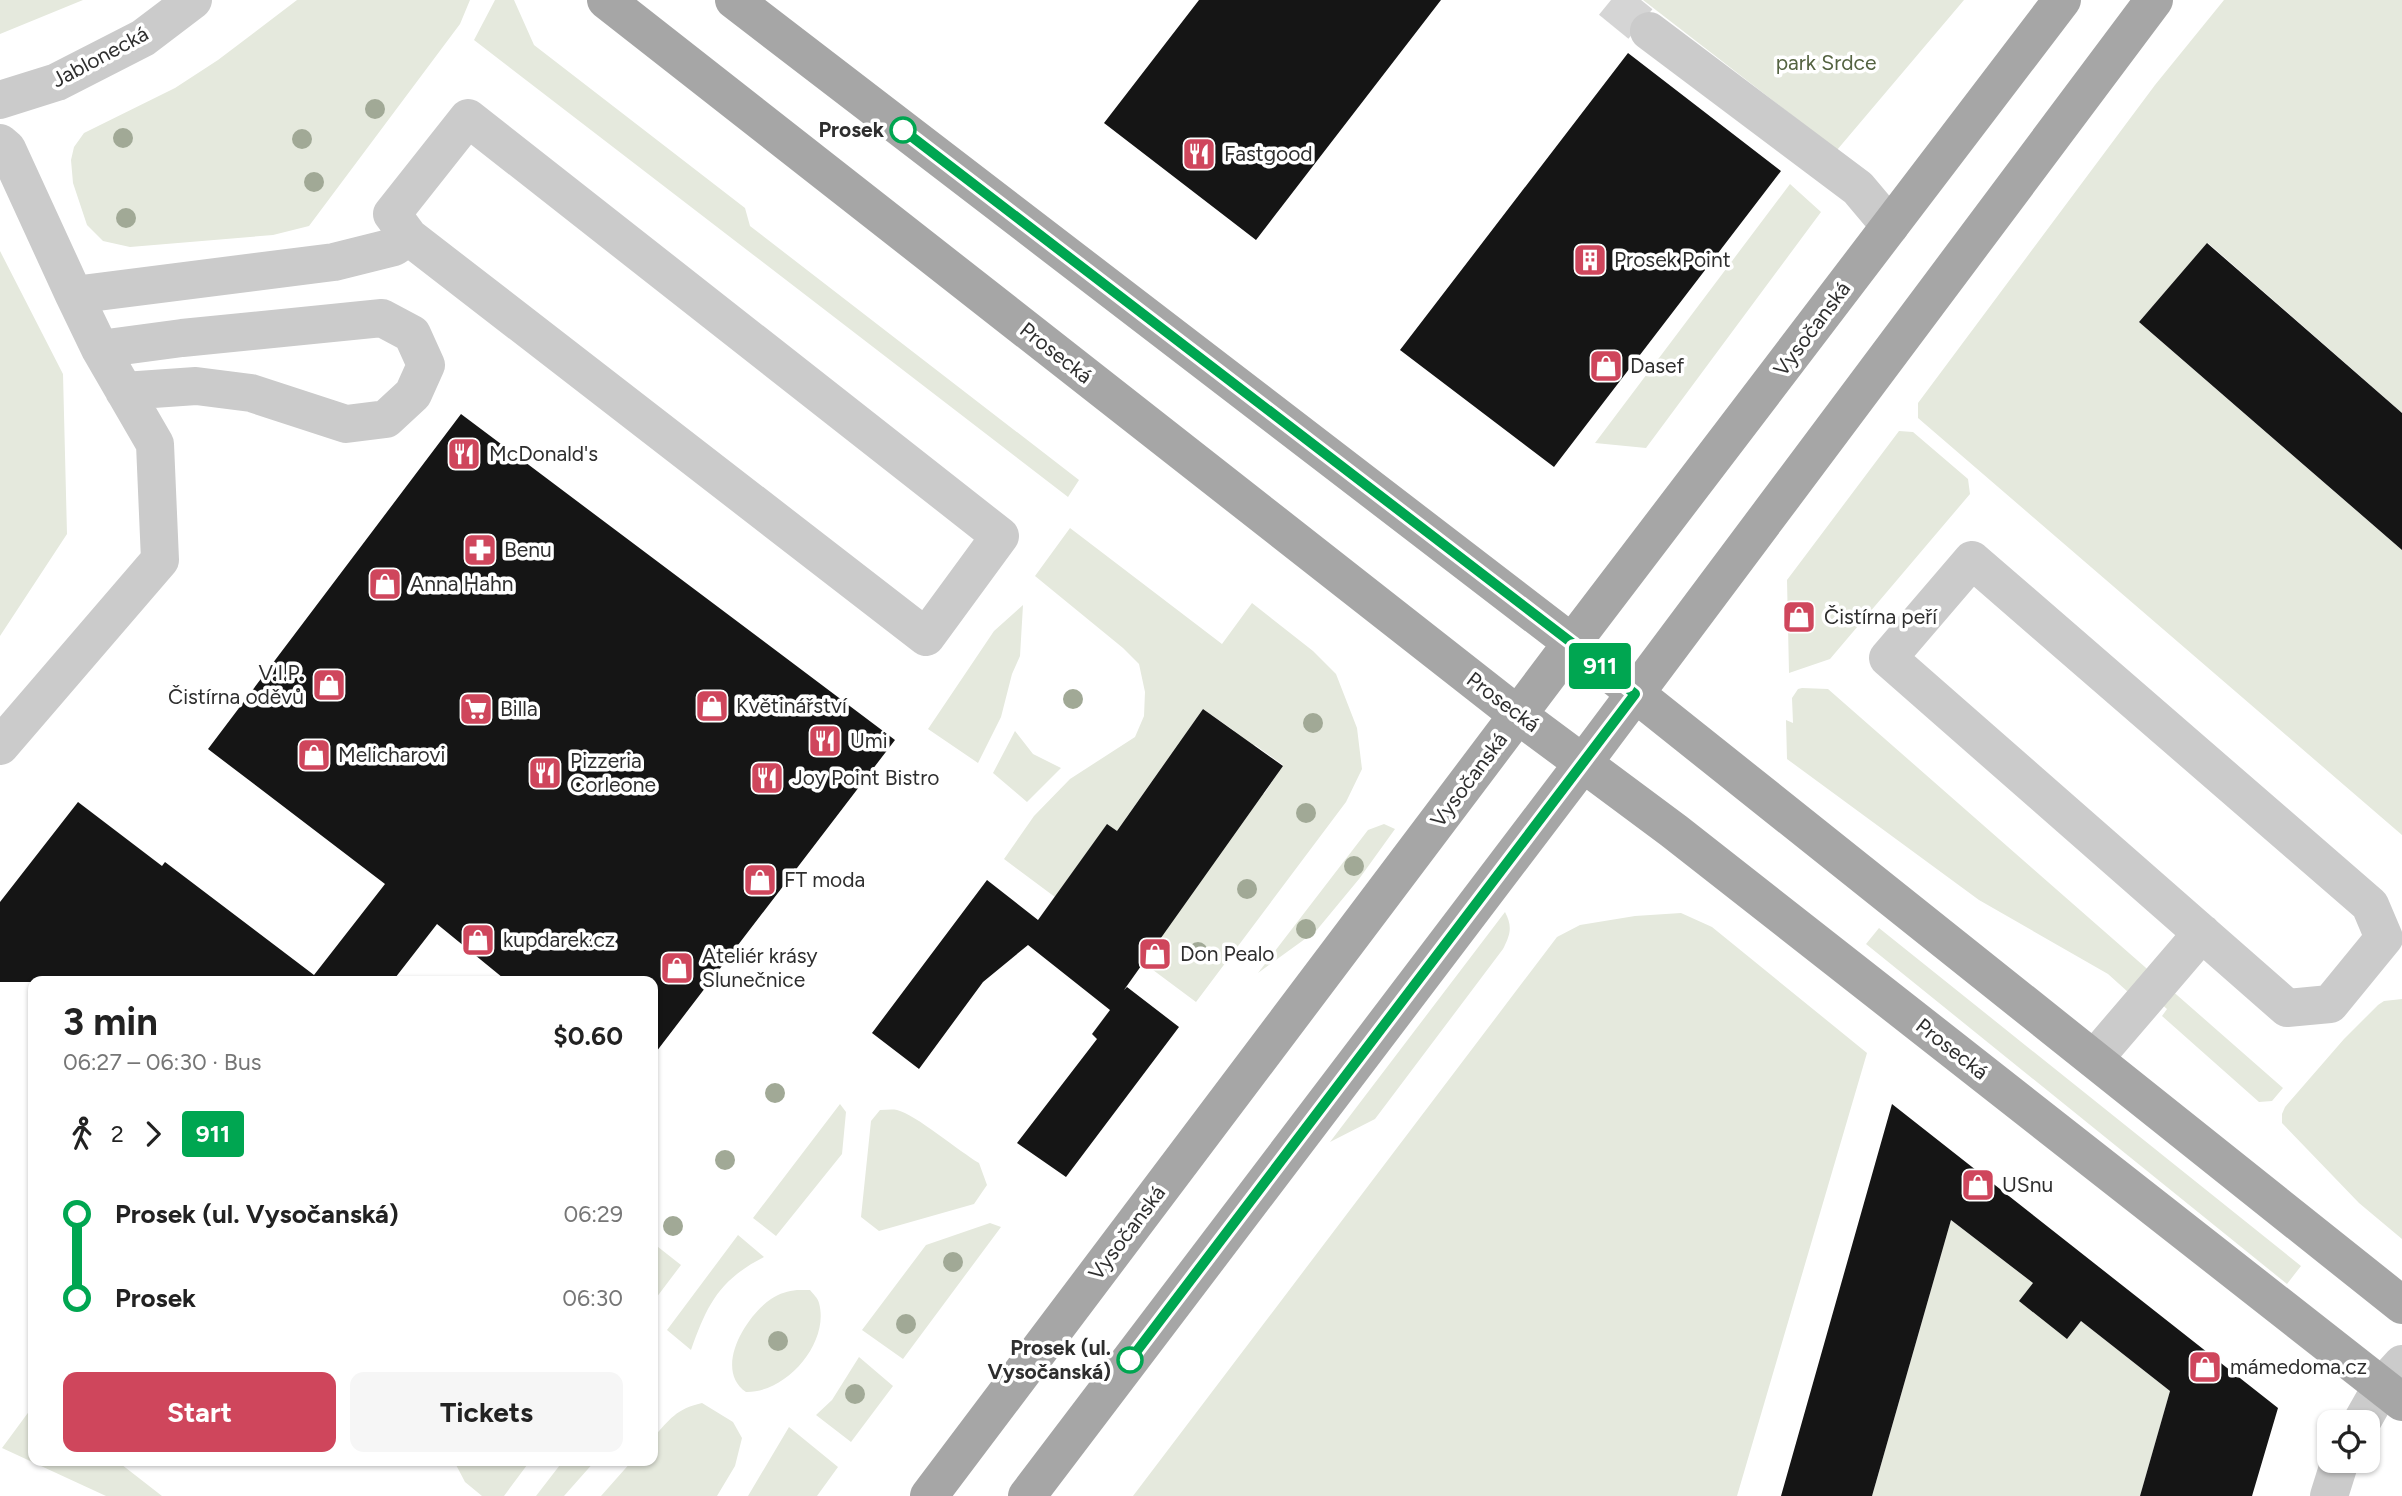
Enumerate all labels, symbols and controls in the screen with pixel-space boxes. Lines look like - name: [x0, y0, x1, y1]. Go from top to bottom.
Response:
- street label: Jablonecká: [47, 21, 152, 92]
- park label: park Srdce: [1776, 50, 1876, 75]
- place label: Prosek: [819, 117, 885, 142]
- marker: Prosek: [890, 117, 916, 143]
- restaurant icon: Fastgood: [1180, 135, 1218, 173]
- place label: Fastgood: [1224, 141, 1313, 166]
- building icon: Prosek Point: [1571, 241, 1609, 279]
- place label: Prosek Point: [1614, 247, 1731, 272]
- street label: Vysočanská: [1768, 277, 1855, 381]
- street label: Prosecká: [1015, 317, 1097, 389]
- shop icon: Dasef: [1587, 347, 1625, 385]
- place label: Dasef: [1630, 353, 1684, 378]
- restaurant icon: McDonald's: [445, 435, 483, 473]
- place label: McDonald's: [489, 441, 598, 466]
- pharmacy icon: Benu: [461, 531, 499, 569]
- place label: Benu: [504, 537, 552, 562]
- shop icon: Anna Hahn: [366, 565, 404, 603]
- place label: Anna Hahn: [410, 571, 513, 596]
- shop icon: Čistírna peří: [1780, 598, 1818, 636]
- place label: Čistírna peří: [1824, 604, 1938, 629]
- line badge: 911: [1560, 643, 1640, 689]
- text: 911: [1583, 651, 1617, 680]
- place label: V.I.P. Čistírna oděvů: [168, 660, 304, 709]
- shop icon: V.I.P. Čistírna oděvů: [310, 666, 348, 704]
- street label: Prosecká: [1462, 666, 1545, 737]
- shop icon: Květinářství: [693, 687, 731, 725]
- supermarket icon: Billa: [457, 690, 495, 728]
- place label: Květinářství: [736, 693, 848, 718]
- place label: Billa: [500, 696, 538, 721]
- restaurant icon: Umi: [806, 722, 844, 760]
- place label: Umi: [850, 728, 888, 753]
- street label: Vysočanská: [1425, 728, 1512, 832]
- shop icon: Melicharovi: [295, 736, 333, 774]
- place label: Melicharovi: [338, 742, 445, 767]
- place label: Pizzeria Corleone: [570, 748, 656, 797]
- restaurant icon: Pizzeria Corleone: [526, 754, 564, 792]
- restaurant icon: Joy Point Bistro: [748, 759, 786, 797]
- place label: Joy Point Bistro: [792, 765, 940, 790]
- shop icon: FT moda: [741, 861, 779, 899]
- place label: FT moda: [784, 867, 865, 892]
- shop icon: kupdarek.cz: [459, 921, 497, 959]
- place label: kupdarek.cz: [503, 927, 615, 952]
- shop icon: Don Pealo: [1136, 935, 1174, 973]
- place label: Don Pealo: [1180, 941, 1274, 966]
- place label: Ateliér krásy Slunečnice: [702, 943, 818, 992]
- shop icon: Ateliér krásy Slunečnice: [658, 949, 696, 987]
- text: 3 min: [63, 999, 158, 1045]
- street label: Prosecká: [1911, 1013, 1993, 1085]
- text: $0.60: [553, 1020, 623, 1052]
- text: 06:27 – 06:30 · Bus: [63, 1048, 261, 1076]
- icon: walk: [63, 1115, 101, 1153]
- icon: forward: [134, 1115, 172, 1153]
- text: 911: [196, 1119, 230, 1148]
- text: 2: [111, 1120, 124, 1148]
- shop icon: USnu: [1959, 1166, 1997, 1204]
- place label: USnu: [2002, 1172, 2053, 1197]
- street label: Vysočanská: [1083, 1181, 1170, 1285]
- text: Prosek (ul. Vysočanská): [115, 1198, 399, 1230]
- text: 06:29: [564, 1200, 623, 1228]
- text: Prosek: [115, 1282, 196, 1314]
- text: 06:30: [562, 1284, 623, 1312]
- place label: Prosek (ul. Vysočanská): [988, 1335, 1111, 1384]
- marker: Prosek (ul. Vysočanská): [1117, 1347, 1143, 1373]
- shop icon: mámedoma.cz: [2186, 1348, 2224, 1386]
- place label: mámedoma.cz: [2230, 1354, 2367, 1379]
- button: Start: [63, 1372, 336, 1452]
- button: Tickets: [350, 1372, 623, 1452]
- map controls: [2317, 1410, 2380, 1473]
- button: locate: [2317, 1410, 2380, 1473]

